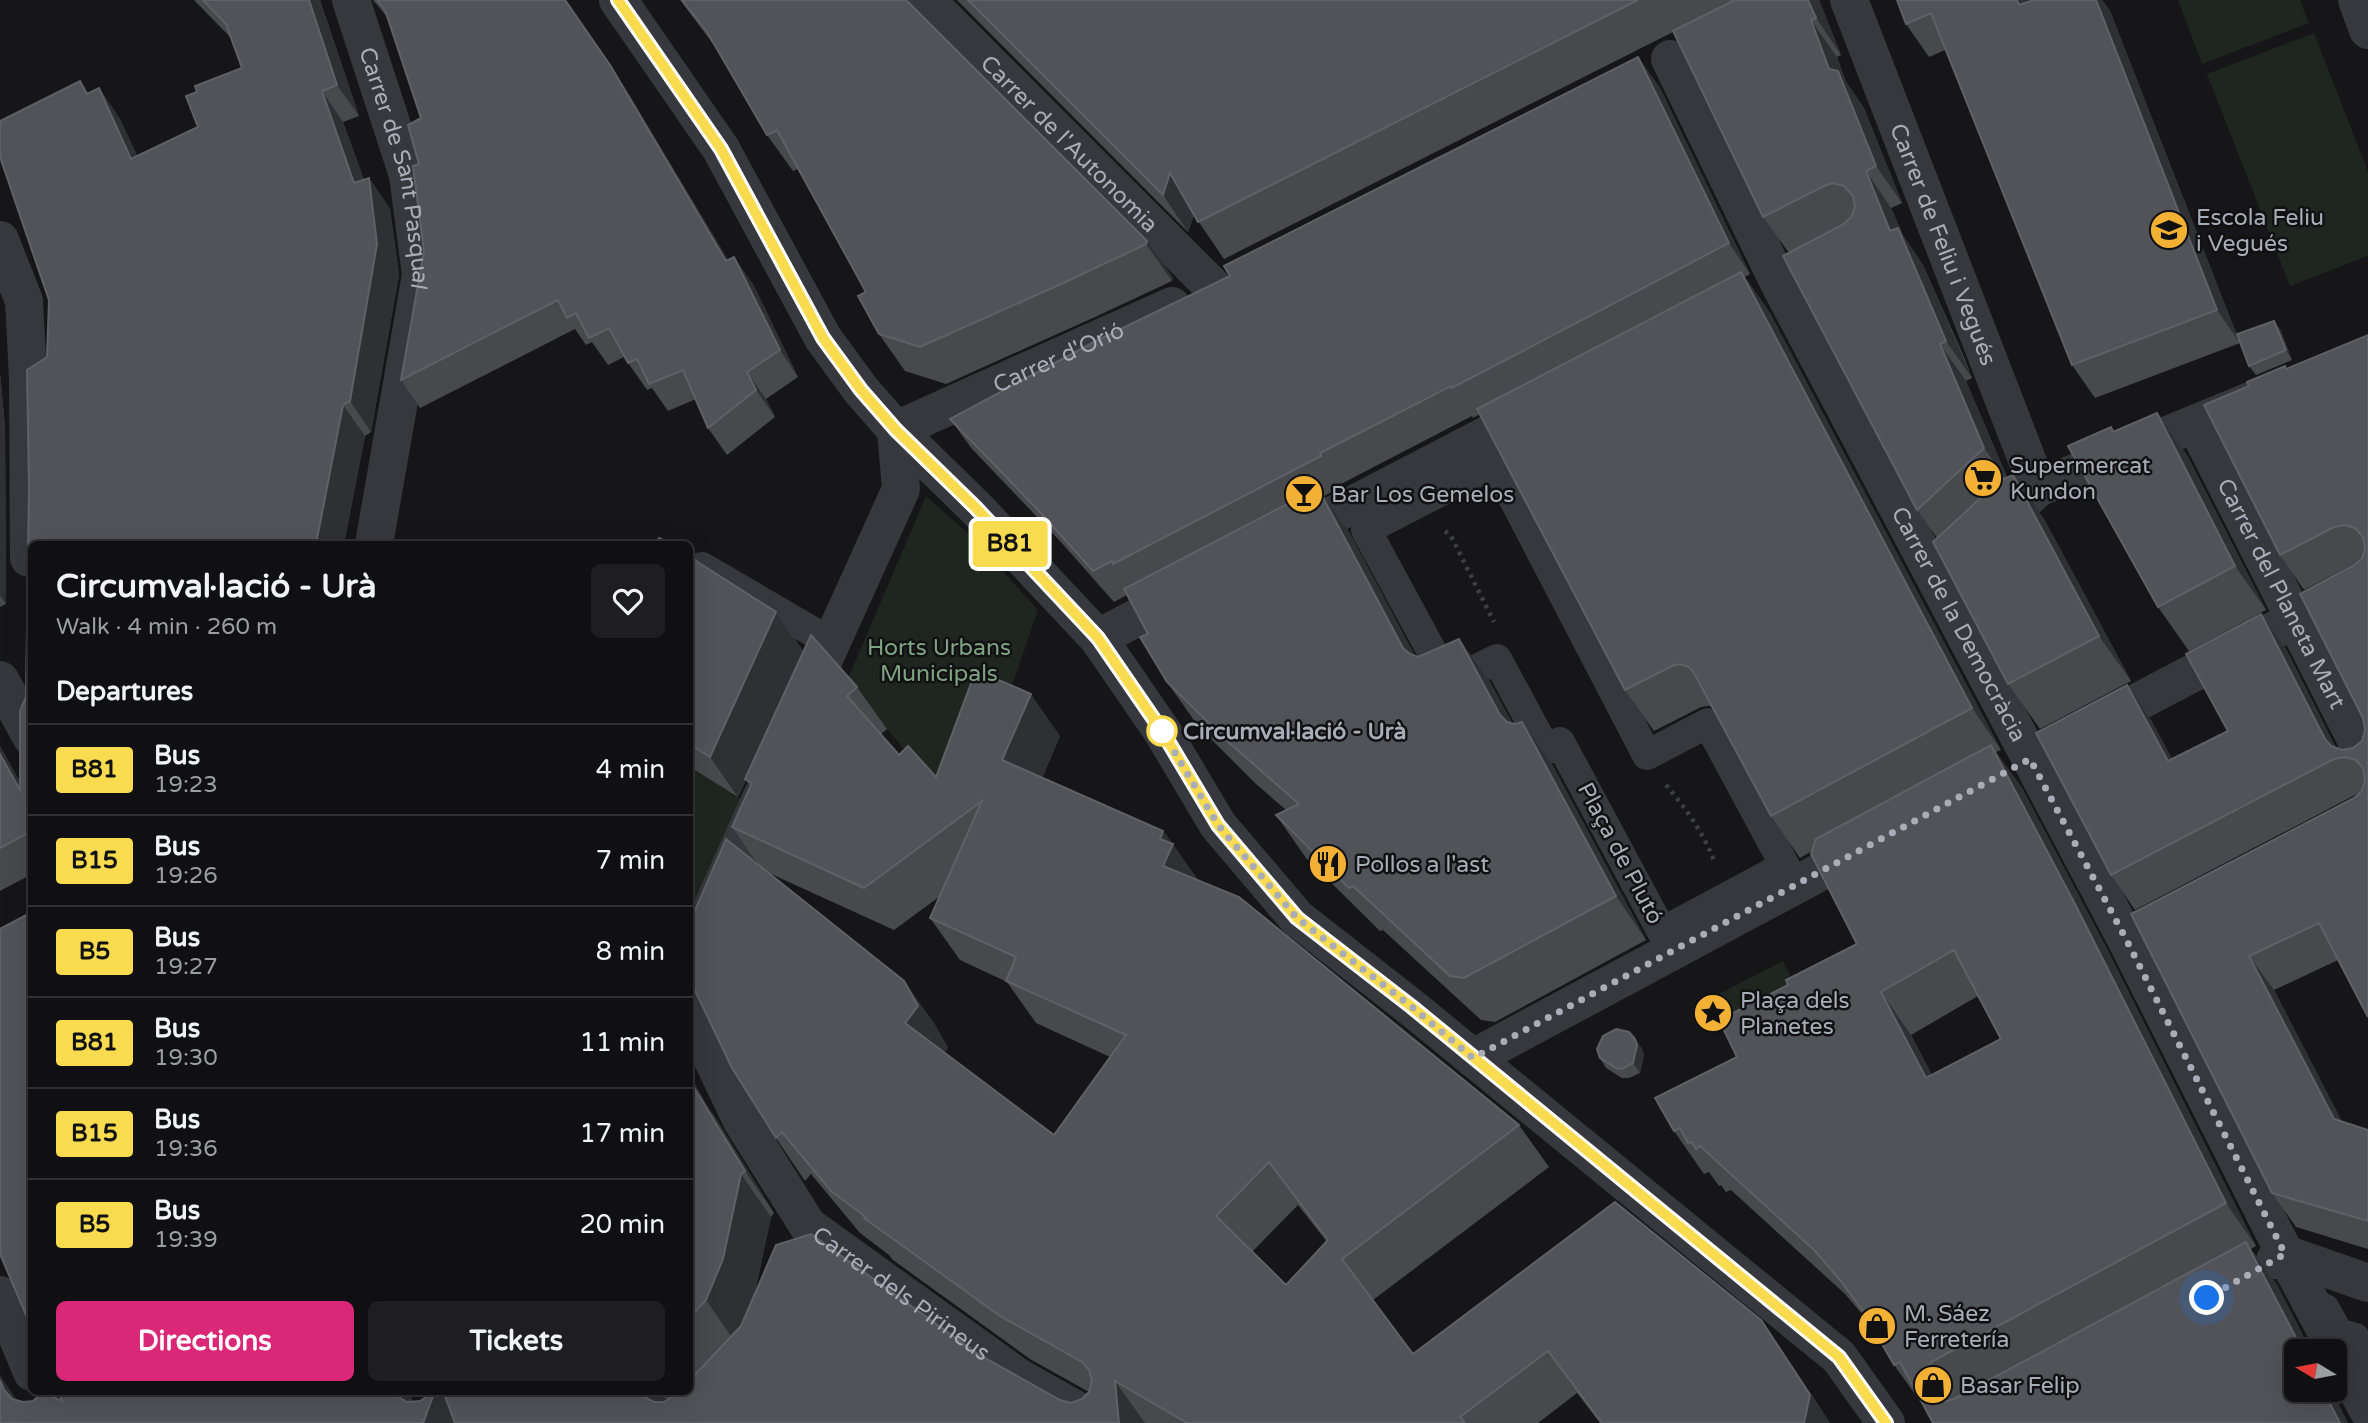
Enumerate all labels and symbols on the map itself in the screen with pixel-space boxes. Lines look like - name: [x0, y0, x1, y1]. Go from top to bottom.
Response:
- street label: Carrer de Sant Pasqual: [352, 44, 434, 292]
- street label: Carrer de l'Autonomia: [974, 50, 1163, 239]
- street label: Carrer de Feliu i Vegués: [1883, 120, 2002, 370]
- place label: Escola Feliu i Vegués: [2196, 204, 2324, 258]
- school or university icon: Escola Feliu i Vegués: [2148, 209, 2190, 251]
- street label: Carrer d'Orió: [989, 316, 1129, 400]
- place label: Supermercat Kundon: [2010, 452, 2151, 506]
- supermarket icon: Supermercat Kundon: [1962, 457, 2004, 499]
- bar icon: Bar Los Gemelos: [1283, 473, 1325, 515]
- street label: Carrer del Planeta Mart: [2211, 474, 2351, 714]
- place label: Bar Los Gemelos: [1331, 481, 1514, 509]
- street label: Carrer de la Democràcia: [1885, 502, 2032, 747]
- line badge: B81: [970, 521, 1050, 567]
- park label: Horts Urbans Municipals: [867, 634, 1011, 688]
- marker: Circumval·lació - Urà: [1147, 716, 1177, 746]
- place label: Circumval·lació - Urà: [1183, 718, 1406, 746]
- street label: Plaça de Plutó: [1571, 778, 1669, 929]
- restaurant icon: Pollos a l'ast: [1307, 843, 1349, 885]
- place label: Pollos a l'ast: [1355, 851, 1489, 879]
- place label: Plaça dels Planetes: [1740, 987, 1849, 1041]
- place icon: Plaça dels Planetes: [1692, 992, 1734, 1034]
- street label: Carrer dels Pirineus: [807, 1221, 995, 1367]
- your location: [2189, 1280, 2224, 1315]
- place label: M. Sáez Ferretería: [1904, 1300, 2009, 1354]
- shop icon: M. Sáez Ferretería: [1856, 1305, 1898, 1347]
- north arrow: [2284, 1339, 2347, 1402]
- shop icon: Basar Felip: [1912, 1364, 1954, 1406]
- place label: Basar Felip: [1960, 1372, 2080, 1400]

